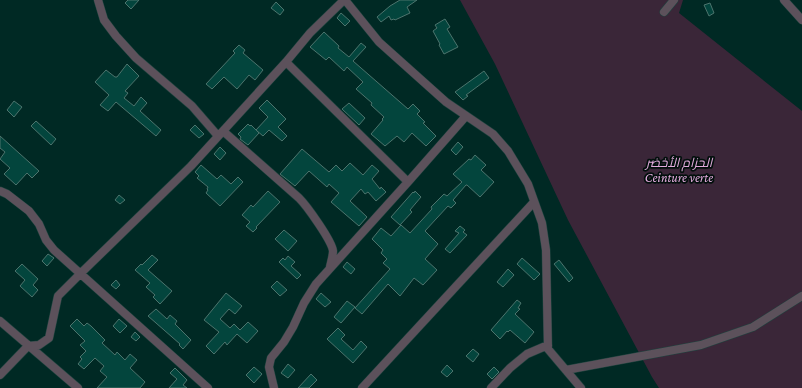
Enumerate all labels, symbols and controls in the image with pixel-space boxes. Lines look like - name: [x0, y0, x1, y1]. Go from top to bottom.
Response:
- park label: الحزام الأخضر Ceinture verte: [644, 155, 714, 185]

